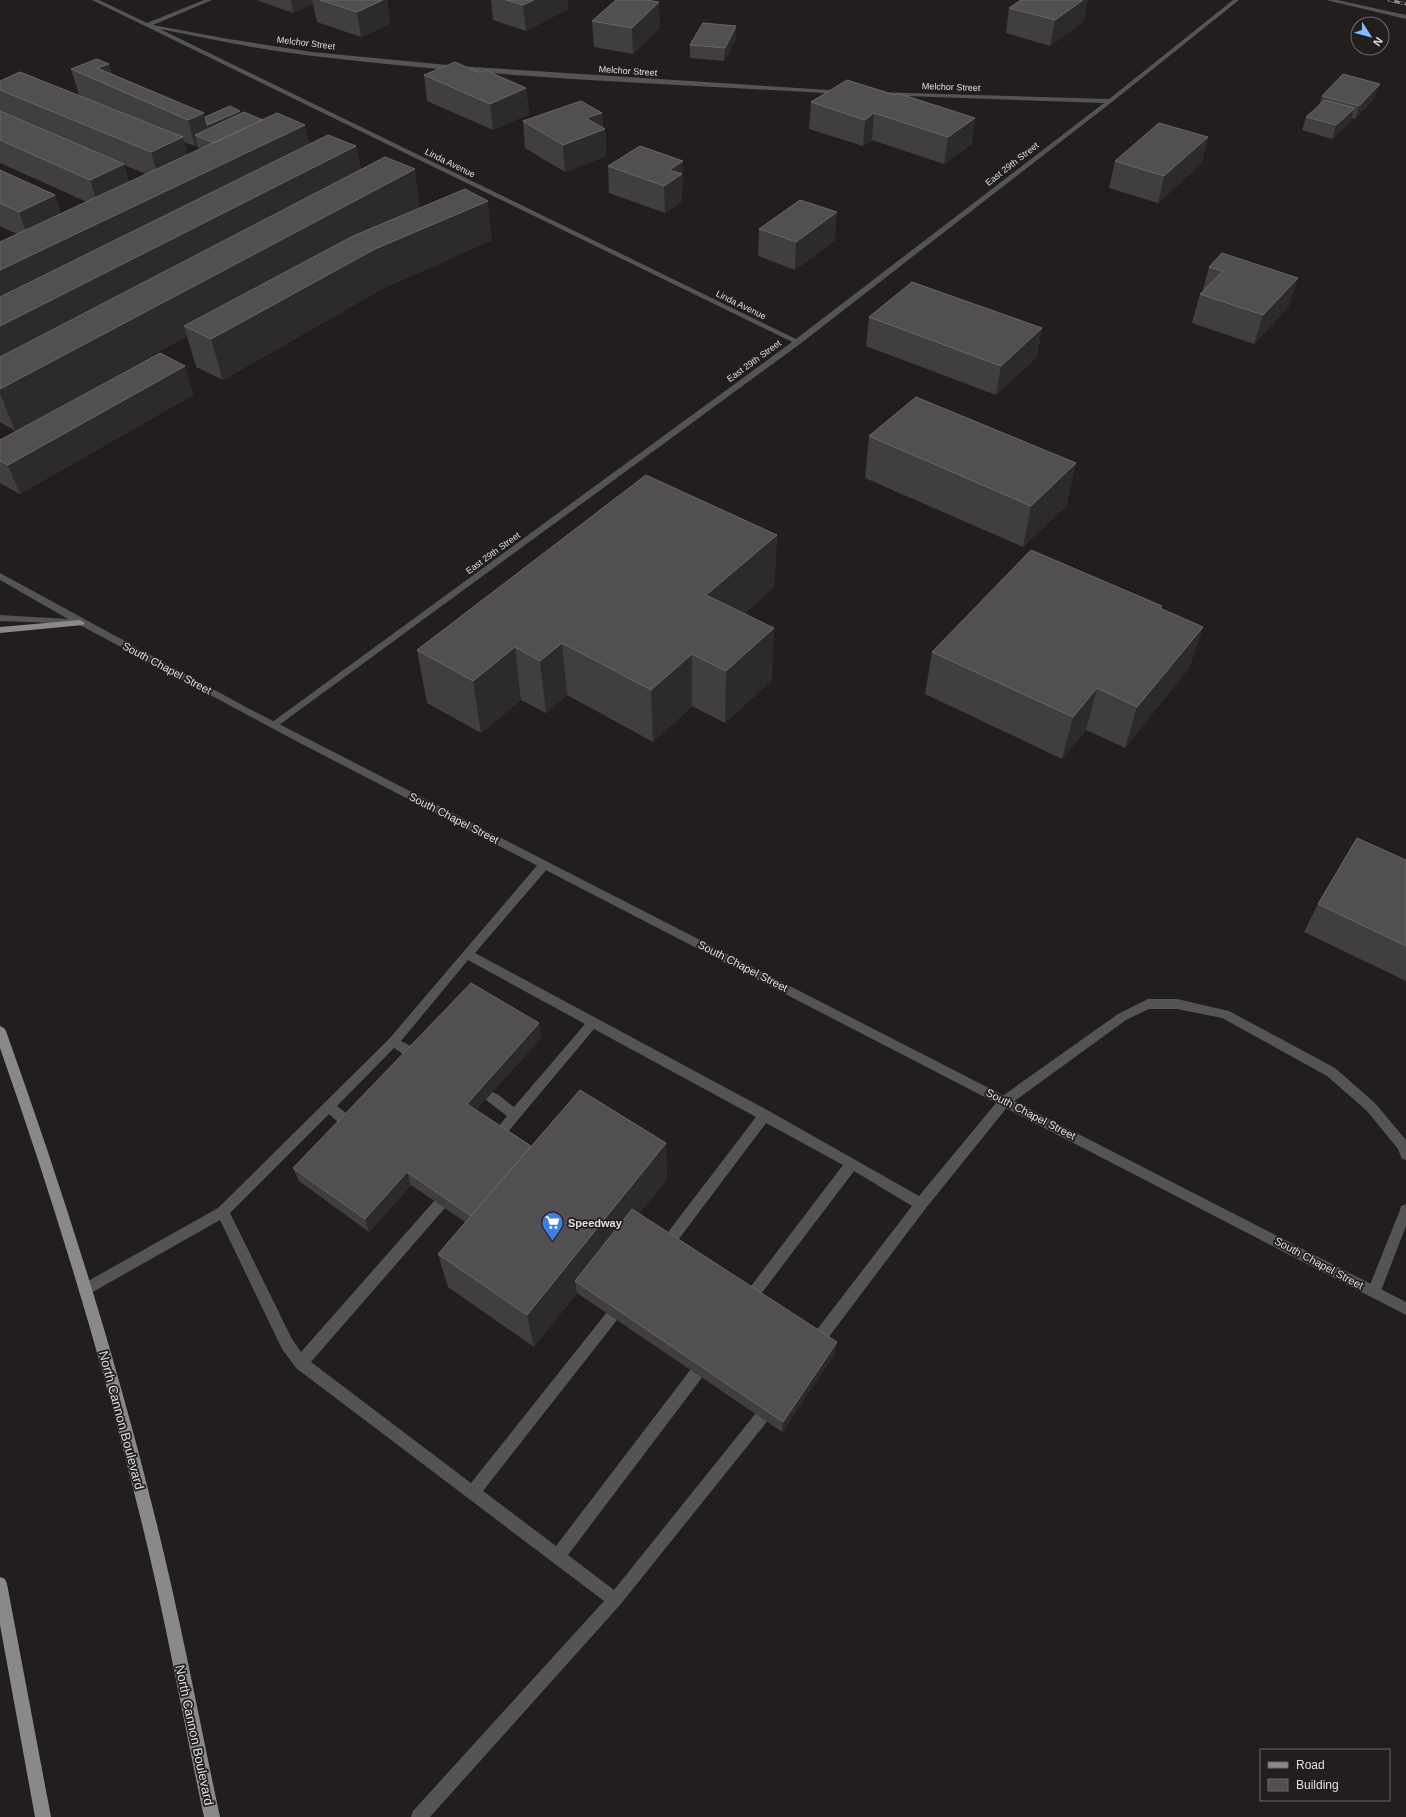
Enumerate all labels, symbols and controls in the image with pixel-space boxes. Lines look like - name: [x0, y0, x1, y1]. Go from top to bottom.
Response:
- north arrow: [1350, 16, 1390, 56]
- street label: Melchor Street: [276, 34, 336, 52]
- text: N: [1371, 35, 1385, 49]
- street label: Melchor Street: [598, 64, 658, 78]
- street label: Melchor Street: [922, 81, 981, 93]
- street label: East 29th Street: [983, 140, 1041, 188]
- street label: Linda Avenue: [423, 147, 477, 179]
- street label: Linda Avenue: [714, 289, 768, 321]
- street label: East 29th Street: [725, 338, 783, 384]
- street label: East 29th Street: [464, 530, 522, 576]
- street label: South Chapel Street: [120, 639, 214, 697]
- street label: South Chapel Street: [407, 790, 501, 846]
- street label: South Chapel Street: [696, 938, 790, 994]
- street label: South Chapel Street: [984, 1086, 1078, 1142]
- supermarket icon: Speedway: [539, 1210, 565, 1243]
- place label: Speedway: [568, 1217, 623, 1229]
- street label: South Chapel Street: [1272, 1234, 1366, 1292]
- street label: North Cannon Boulevard: [96, 1349, 147, 1491]
- street label: North Cannon Boulevard: [172, 1664, 217, 1807]
- legend: [1260, 1749, 1390, 1801]
- text: Road: [1296, 1758, 1325, 1772]
- text: Building: [1296, 1778, 1339, 1792]

